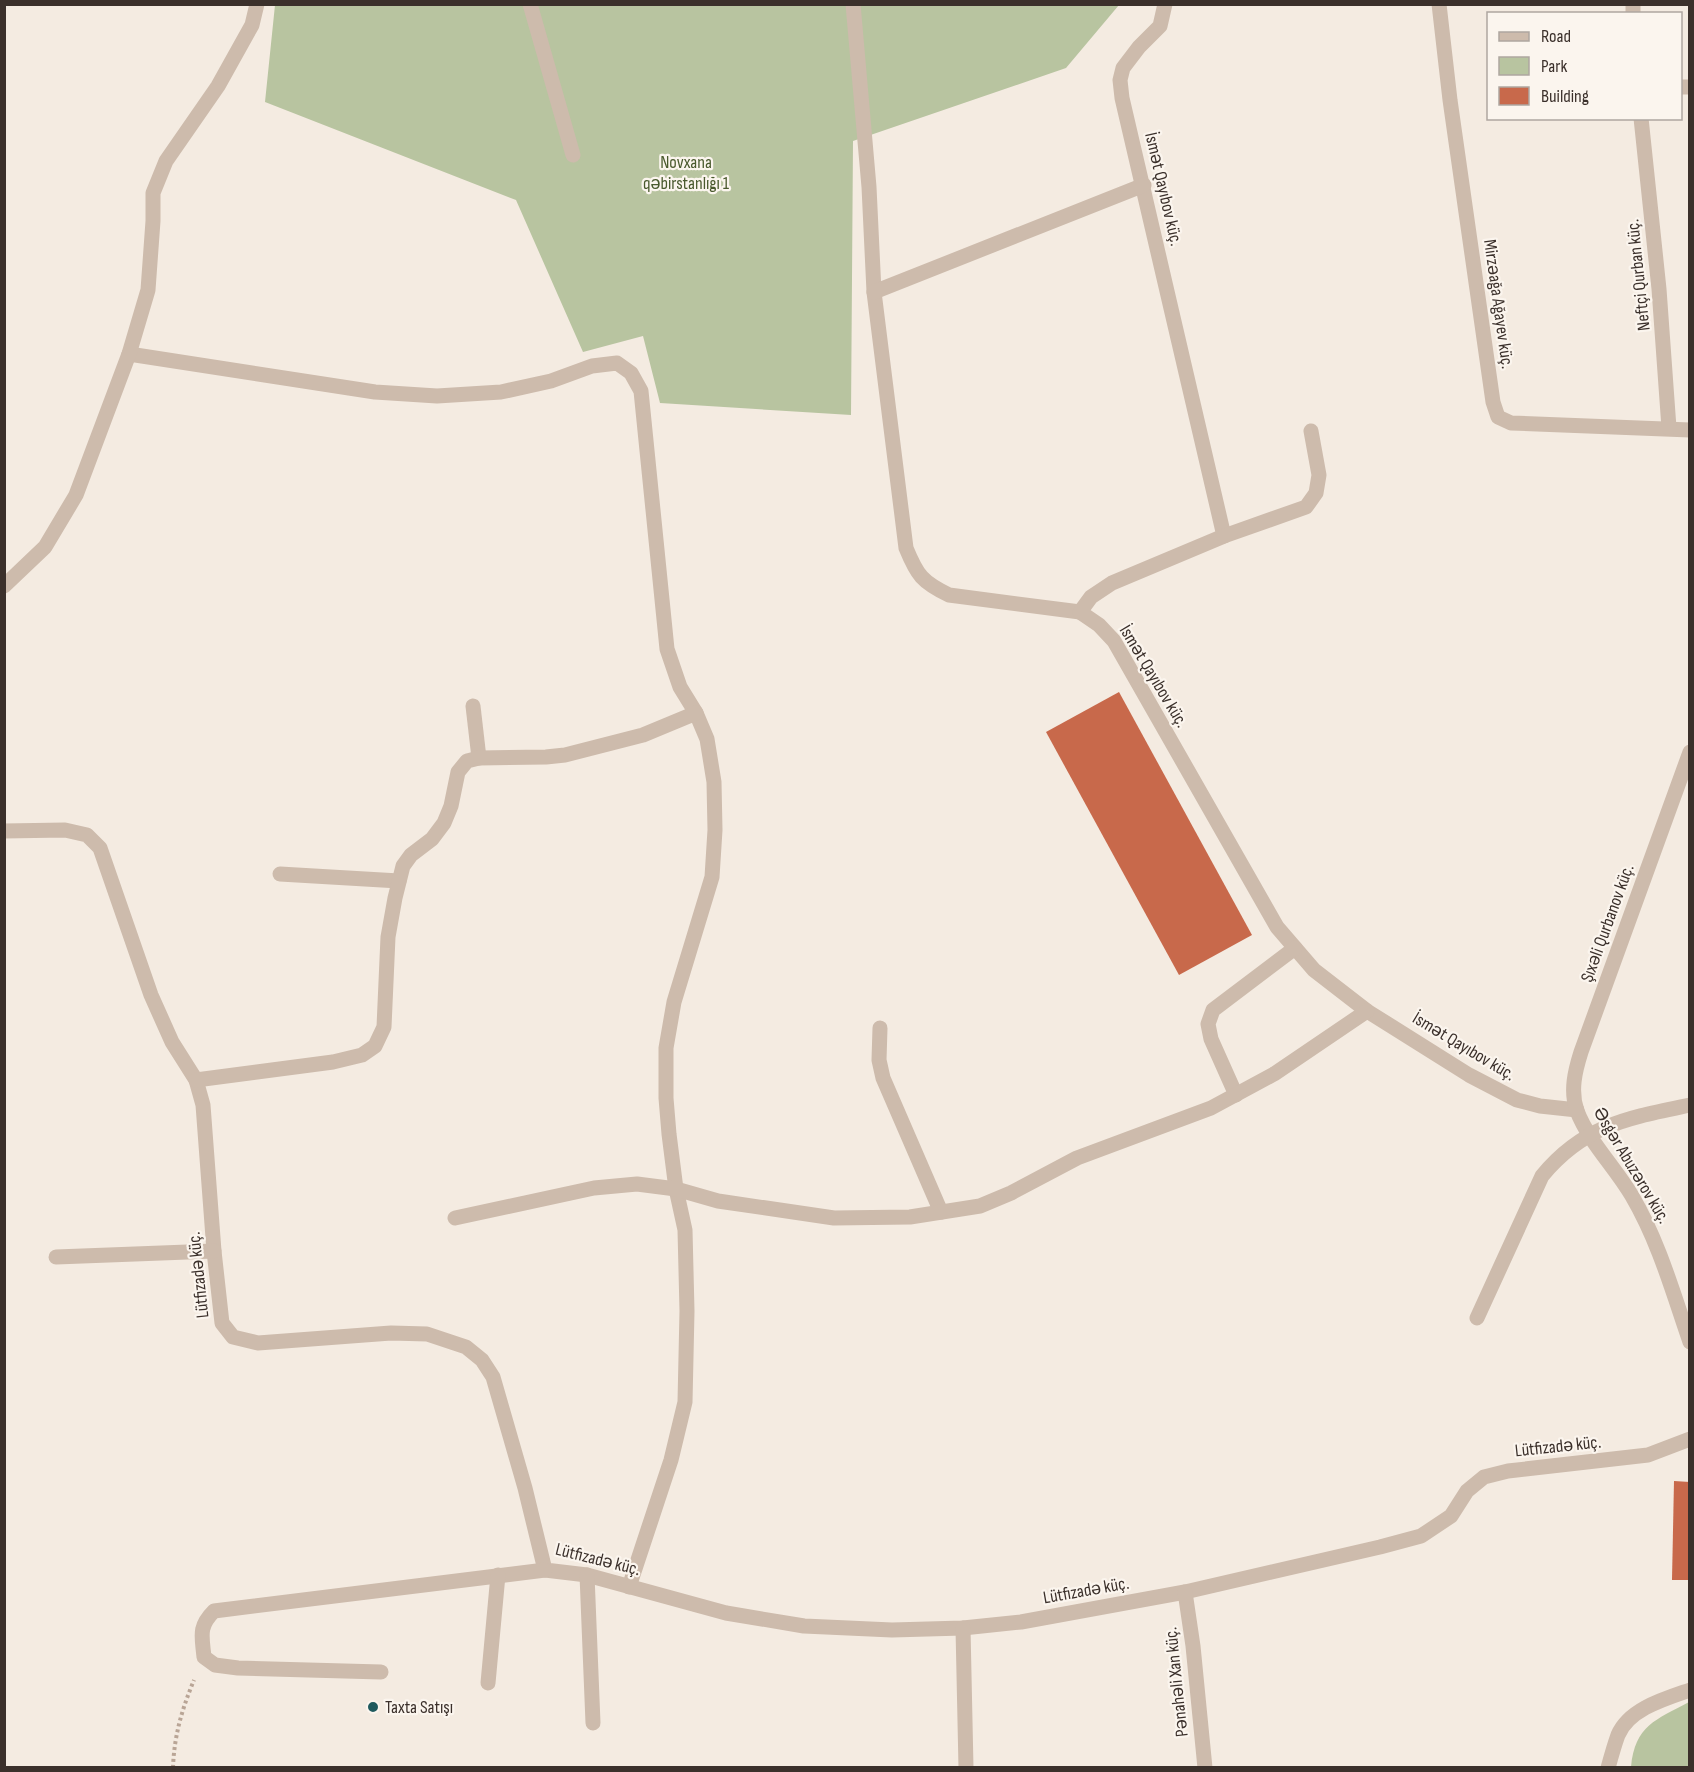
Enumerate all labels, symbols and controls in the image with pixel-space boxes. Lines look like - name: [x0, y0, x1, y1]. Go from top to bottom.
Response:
- legend: [1487, 12, 1682, 120]
- text: Road: [1541, 26, 1571, 47]
- text: Park: [1541, 56, 1567, 77]
- text: Building: [1541, 86, 1589, 107]
- street label: İsmət Qayıbov küç.: [1140, 130, 1187, 248]
- park label: Novxana qəbirstanlığı 1: [643, 152, 730, 194]
- street label: Neftçi Qurban küç.: [1622, 218, 1655, 332]
- street label: Mirzəağa Ağayev küç.: [1479, 238, 1518, 370]
- street label: İsmət Qayıbov küç.: [1115, 621, 1192, 731]
- street label: Şıxəli Qurbanov küç.: [1576, 861, 1639, 985]
- street label: İsmət Qayıbov küç.: [1409, 1008, 1519, 1085]
- street label: Əsgər Abuzərov küç.: [1589, 1103, 1675, 1227]
- street label: Lütfizadə küç.: [184, 1231, 213, 1319]
- street label: Lütfizadə küç.: [1514, 1432, 1602, 1461]
- street label: Lütfizadə küç.: [553, 1539, 642, 1580]
- street label: Lütfizadə küç.: [1042, 1573, 1131, 1608]
- street label: Pənahəli Xan küç.: [1160, 1626, 1193, 1738]
- place label: Taxta Satışı: [385, 1697, 453, 1718]
- marker: Taxta Satışı: [366, 1700, 380, 1714]

